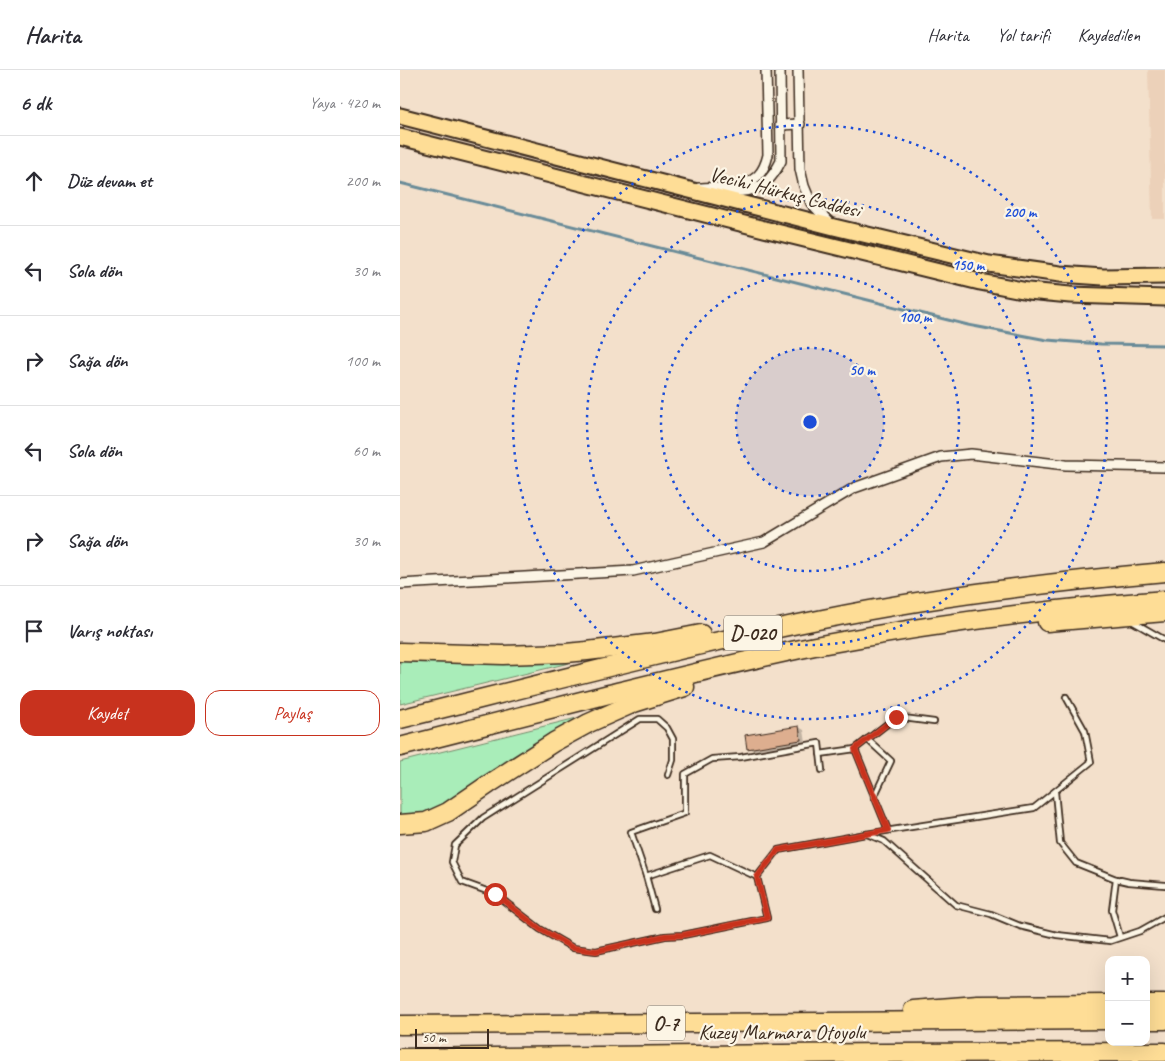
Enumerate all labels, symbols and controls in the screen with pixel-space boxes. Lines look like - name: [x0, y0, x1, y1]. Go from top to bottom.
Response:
- text: Harita: [25, 20, 81, 50]
- text: Harita: [928, 24, 969, 46]
- text: Yol tarifi: [997, 24, 1050, 46]
- text: Kaydedilen: [1078, 24, 1140, 46]
- text: 6 dk: [20, 90, 51, 116]
- text: Yaya · 420 m: [309, 93, 380, 113]
- street label: Vecihi Hürkuş Caddesi: [707, 161, 866, 224]
- icon: ahead: [20, 167, 48, 195]
- text: Düz devam et: [67, 169, 152, 193]
- text: 200 m: [346, 171, 380, 191]
- text: 200 m: [1004, 203, 1038, 222]
- text: 150 m: [952, 256, 986, 275]
- icon: left: [20, 257, 48, 285]
- text: Sola dön: [67, 259, 122, 283]
- text: 30 m: [353, 261, 380, 281]
- text: 100 m: [899, 308, 933, 327]
- icon: right: [20, 347, 48, 375]
- text: Sağa dön: [67, 349, 128, 373]
- text: 100 m: [346, 351, 380, 371]
- text: 50 m: [849, 361, 876, 380]
- centre of rings: [801, 413, 819, 431]
- icon: left: [20, 437, 48, 465]
- text: Sola dön: [67, 439, 122, 463]
- text: 60 m: [353, 441, 380, 461]
- icon: right: [20, 527, 48, 555]
- text: Sağa dön: [67, 529, 128, 553]
- text: 30 m: [353, 531, 380, 551]
- road number: D-020: [724, 616, 782, 650]
- icon: arrive: [20, 617, 48, 645]
- text: Varış noktası: [67, 619, 152, 643]
- button: Kaydet: [20, 690, 195, 736]
- button: Paylaş: [205, 690, 380, 736]
- route end: [885, 706, 908, 729]
- route start: [484, 883, 507, 906]
- map controls: [1105, 956, 1150, 1046]
- button: +: [1105, 956, 1150, 1001]
- button: −: [1105, 1001, 1150, 1046]
- road number: O-7: [647, 1006, 685, 1040]
- street label: Kuzey Marmara Otoyolu: [698, 1019, 867, 1045]
- scale bar: [415, 1026, 489, 1049]
- text: 50 m: [422, 1029, 446, 1046]

